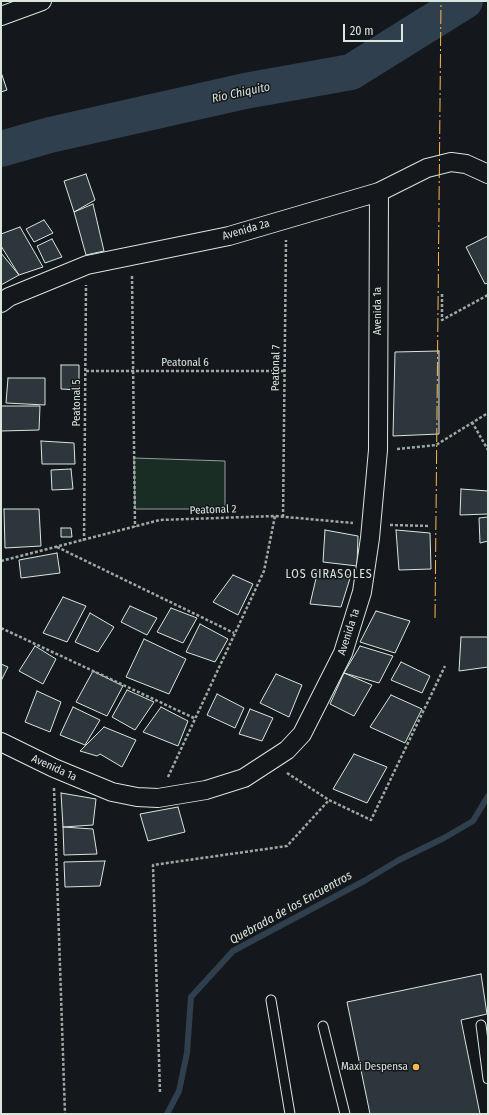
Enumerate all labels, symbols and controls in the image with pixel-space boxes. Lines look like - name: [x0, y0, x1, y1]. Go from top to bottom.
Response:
- scale bar: [345, 16, 405, 42]
- text: 20 m: [350, 24, 374, 38]
- water label: Río Chiquito: [211, 80, 271, 106]
- street label: Avenida 2a: [221, 217, 271, 243]
- street label: Avenida 1a: [371, 287, 385, 335]
- street label: Peatonal 7: [269, 345, 283, 391]
- street label: Peatonal 6: [161, 356, 209, 370]
- street label: Peatonal 5: [70, 380, 84, 426]
- street label: Peatonal 2: [189, 503, 237, 517]
- district label: LOS GIRASOLES: [285, 568, 373, 582]
- street label: Avenida 1a: [335, 607, 363, 657]
- street label: Avenida 1a: [29, 752, 79, 784]
- water label: Quebrada de los Encuentros: [227, 868, 355, 948]
- place label: Maxi Despensa: [341, 1060, 408, 1074]
- marker: Maxi Despensa: [411, 1062, 421, 1072]

